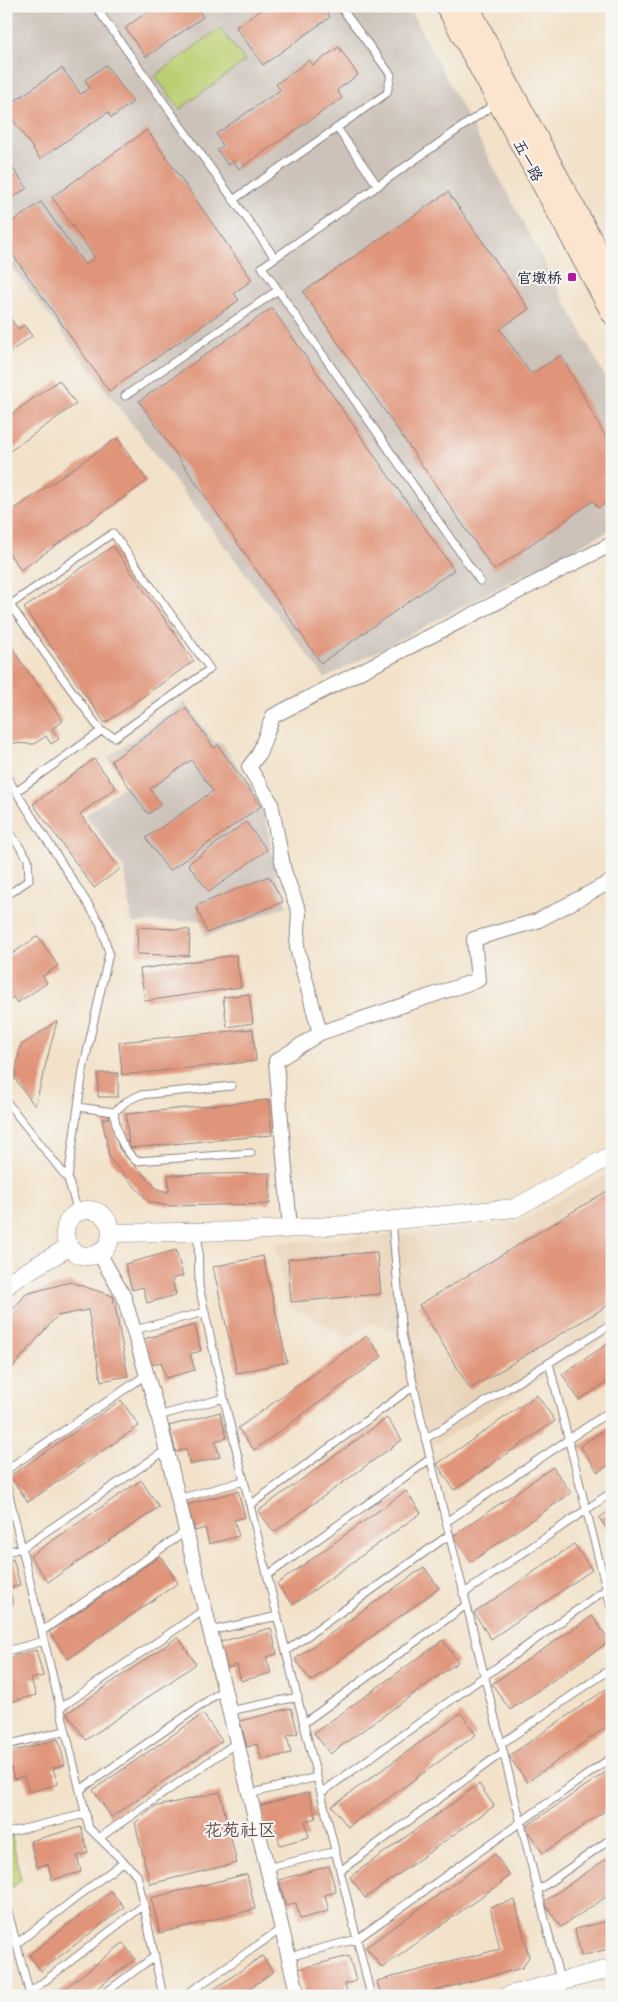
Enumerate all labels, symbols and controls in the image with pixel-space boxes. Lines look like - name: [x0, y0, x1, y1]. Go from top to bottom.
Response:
- street label: 五一路: [510, 135, 548, 185]
- place label: 官墩桥: [517, 267, 562, 287]
- marker: 官墩桥: [566, 271, 578, 283]
- district label: 花苑社区: [204, 1817, 276, 1841]

